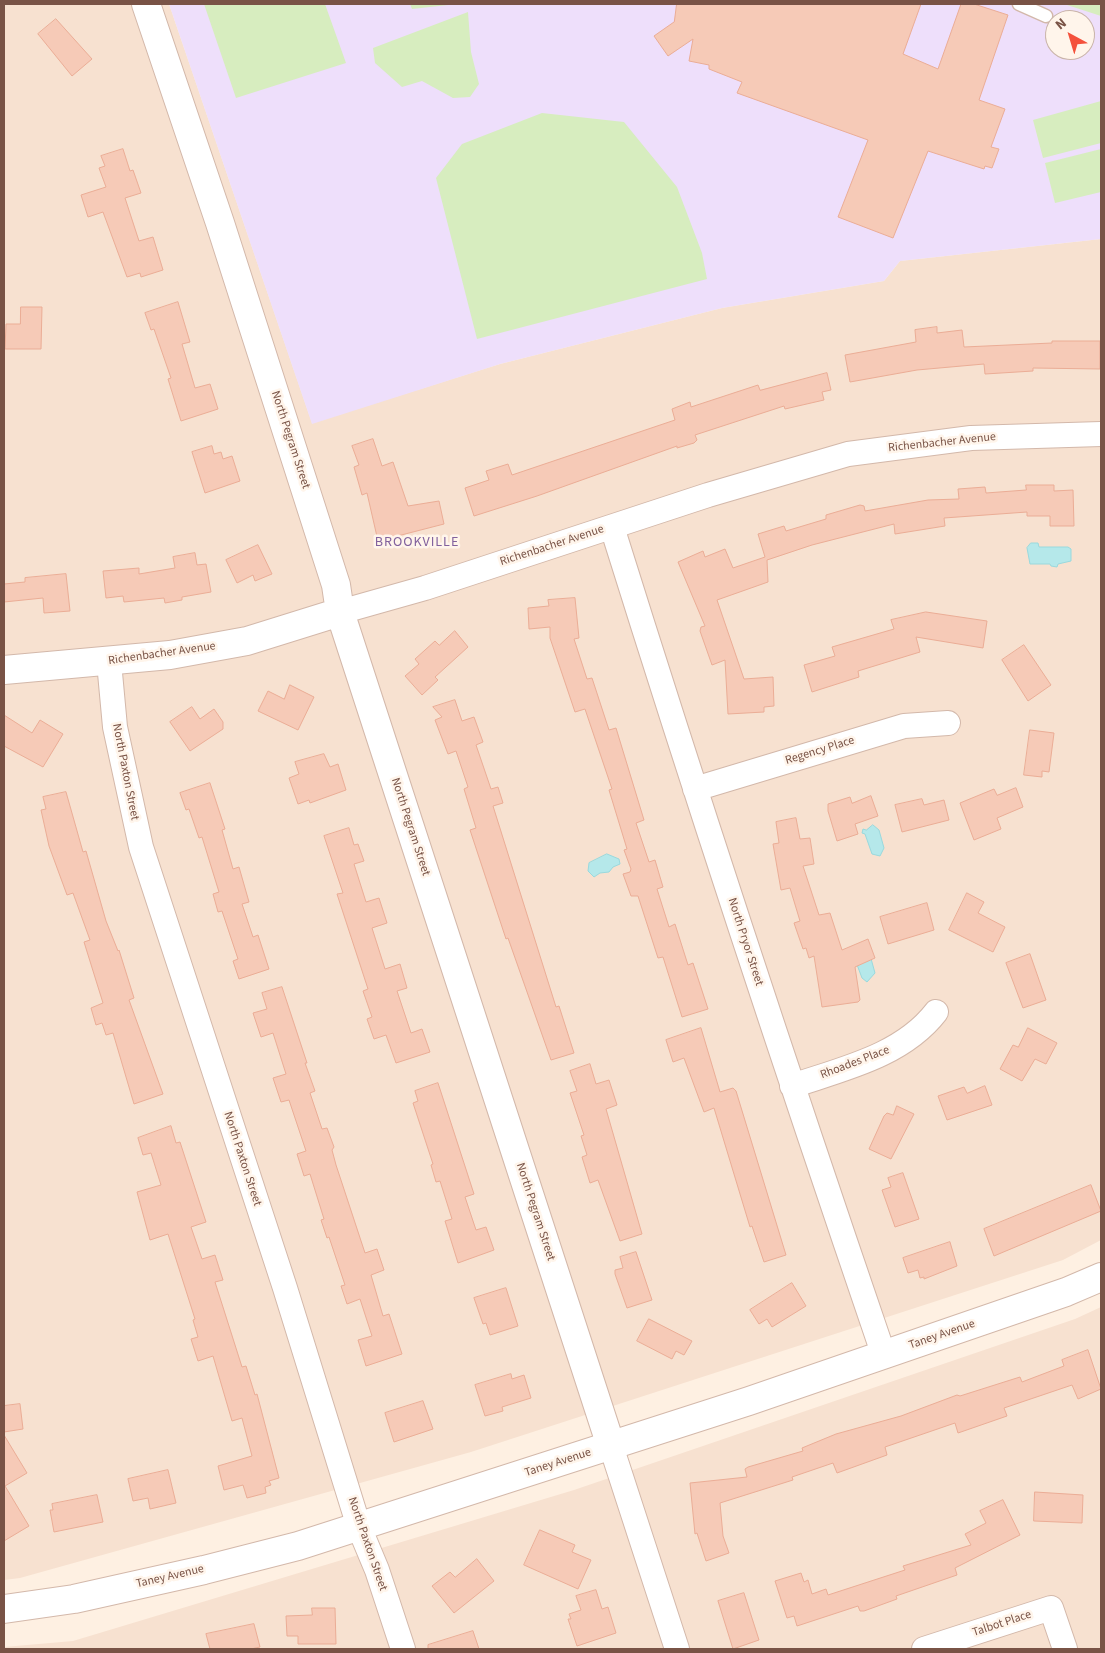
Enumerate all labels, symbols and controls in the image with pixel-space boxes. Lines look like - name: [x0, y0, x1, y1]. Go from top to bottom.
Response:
- north arrow: [1045, 10, 1095, 60]
- text: N: [1051, 13, 1071, 35]
- street label: North Pegram Street: [267, 389, 313, 491]
- street label: Richenbacher Avenue: [887, 430, 997, 456]
- street label: Richenbacher Avenue: [498, 522, 606, 570]
- district label: BROOKVILLE: [373, 535, 461, 551]
- street label: Richenbacher Avenue: [107, 639, 217, 669]
- street label: North Paxton Street: [109, 722, 141, 822]
- street label: Regency Place: [784, 734, 856, 768]
- street label: North Pegram Street: [387, 776, 433, 878]
- street label: North Pryor Street: [724, 896, 766, 988]
- street label: Rhoades Place: [818, 1043, 892, 1083]
- street label: North Paxton Street: [220, 1110, 264, 1208]
- street label: North Pegram Street: [512, 1161, 558, 1263]
- street label: Taney Avenue: [907, 1317, 977, 1353]
- street label: Taney Avenue: [523, 1445, 593, 1481]
- street label: North Paxton Street: [344, 1495, 390, 1593]
- street label: Taney Avenue: [135, 1562, 205, 1592]
- street label: Talbot Place: [971, 1608, 1033, 1640]

